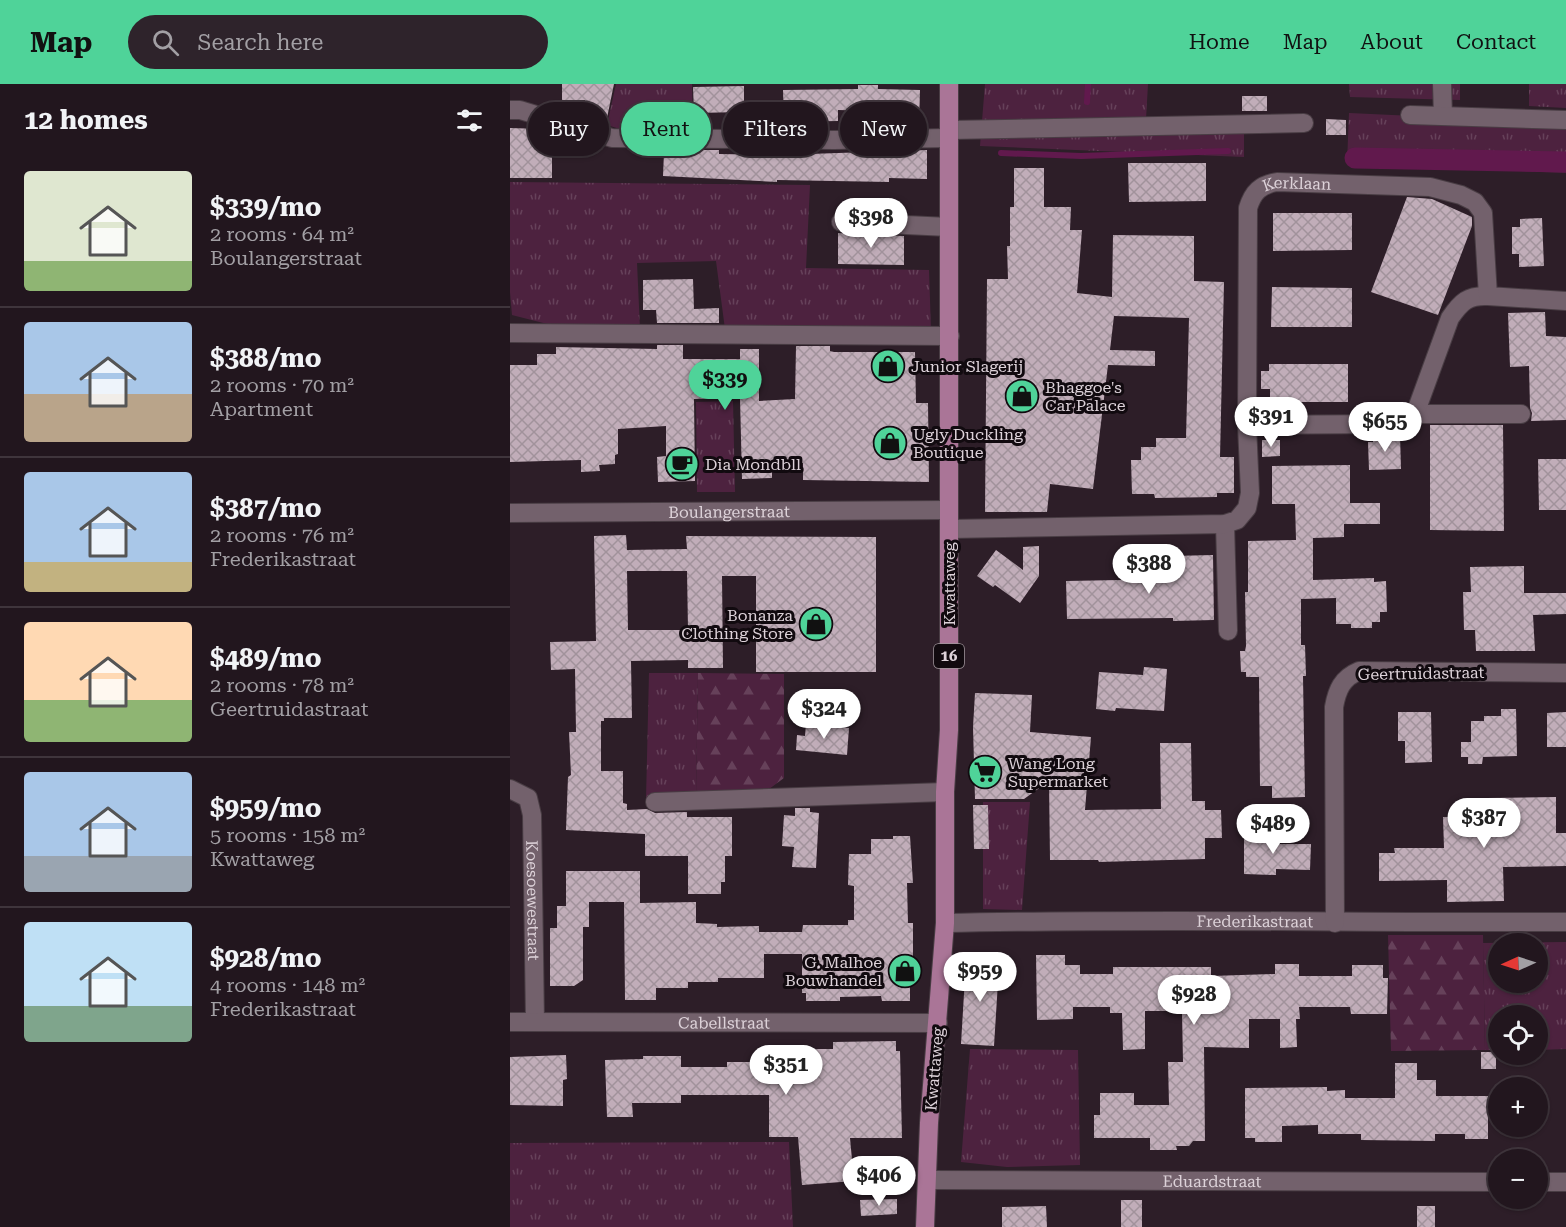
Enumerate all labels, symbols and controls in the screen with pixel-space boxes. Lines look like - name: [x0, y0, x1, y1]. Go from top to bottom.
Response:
- search box: [128, 15, 548, 69]
- text: Map: [30, 26, 92, 59]
- icon: search: [149, 26, 182, 59]
- text: Search here: [197, 30, 323, 55]
- text: Home: [1189, 30, 1250, 54]
- text: Map: [1283, 30, 1328, 54]
- text: About: [1361, 30, 1423, 54]
- text: Contact: [1456, 30, 1536, 54]
- chip: Buy: [528, 102, 609, 156]
- chip: Rent: [621, 102, 711, 156]
- chip: Filters: [723, 102, 828, 156]
- chip: New: [840, 102, 927, 156]
- icon: filters: [453, 104, 486, 137]
- text: 12 homes: [24, 105, 148, 135]
- street label: Kerklaan: [1260, 173, 1331, 196]
- text: $339/mo: [210, 192, 322, 222]
- icon: home: [72, 195, 144, 267]
- pin: $398: [835, 198, 907, 249]
- text: $398: [849, 205, 893, 229]
- text: 2 rooms · 64 m²: [210, 222, 354, 246]
- text: Boulangerstraat: [210, 246, 362, 270]
- text: $388/mo: [210, 343, 322, 373]
- icon: home: [72, 346, 144, 418]
- shop icon: Junior Slagerij: [870, 348, 906, 384]
- place label: Junior Slagerij: [911, 357, 1023, 376]
- pin: $339: [689, 360, 761, 411]
- text: $339: [703, 367, 747, 391]
- text: 2 rooms · 70 m²: [210, 373, 354, 397]
- shop icon: Bhaggoe's Car Palace: [1004, 378, 1040, 414]
- place label: Bhaggoe's Car Palace: [1045, 378, 1126, 415]
- text: Apartment: [210, 397, 313, 421]
- pin: $391: [1235, 397, 1307, 448]
- pin: $655: [1349, 402, 1421, 453]
- text: $391: [1249, 404, 1293, 428]
- text: $655: [1363, 409, 1407, 433]
- shop icon: Ugly Duckling Boutique: [872, 425, 908, 461]
- place label: Ugly Duckling Boutique: [913, 425, 1024, 462]
- cafe icon: Dia Mondbll: [664, 446, 700, 482]
- place label: Dia Mondbll: [705, 455, 801, 474]
- text: $387/mo: [210, 493, 322, 523]
- icon: home: [72, 496, 144, 568]
- street label: Boulangerstraat: [668, 502, 790, 522]
- text: 2 rooms · 76 m²: [210, 523, 354, 547]
- street label: Kwattaweg: [940, 541, 959, 626]
- pin: $388: [1113, 544, 1185, 595]
- text: Frederikastraat: [210, 547, 356, 571]
- text: $388: [1127, 551, 1171, 575]
- place label: Bonanza Clothing Store: [681, 606, 793, 643]
- shop icon: Bonanza Clothing Store: [798, 606, 834, 642]
- text: $489/mo: [210, 643, 322, 673]
- road number: 16: [934, 644, 964, 668]
- icon: home: [72, 646, 144, 718]
- street label: Geertruidastraat: [1357, 663, 1485, 684]
- text: 2 rooms · 78 m²: [210, 673, 354, 697]
- pin: $324: [788, 689, 860, 740]
- text: $324: [802, 696, 846, 720]
- text: Geertruidastraat: [210, 697, 368, 721]
- supermarket icon: Wang Long Supermarket: [967, 754, 1003, 790]
- place label: Wang Long Supermarket: [1008, 754, 1108, 791]
- text: $959/mo: [210, 793, 322, 823]
- icon: home: [72, 796, 144, 868]
- pin: $387: [1448, 798, 1520, 849]
- pin: $489: [1237, 804, 1309, 855]
- text: $387: [1462, 805, 1506, 829]
- text: $489: [1251, 811, 1295, 835]
- text: 5 rooms · 158 m²: [210, 823, 365, 847]
- street label: Koesoewestraat: [522, 840, 543, 961]
- text: Kwattaweg: [210, 847, 314, 871]
- street label: Frederikastraat: [1197, 912, 1313, 931]
- north arrow: [1488, 933, 1548, 993]
- map controls: [1488, 933, 1548, 1209]
- text: $928/mo: [210, 943, 322, 973]
- icon: home: [72, 946, 144, 1018]
- pin: $959: [944, 952, 1016, 1003]
- place label: G. Malhoe Bouwhandel: [785, 953, 882, 990]
- shop icon: G. Malhoe Bouwhandel: [887, 953, 923, 989]
- text: $959: [958, 959, 1002, 983]
- text: 4 rooms · 148 m²: [210, 973, 365, 997]
- pin: $928: [1158, 975, 1230, 1026]
- text: $928: [1172, 982, 1216, 1006]
- text: Frederikastraat: [210, 997, 356, 1021]
- button: locate: [1488, 1005, 1548, 1065]
- street label: Cabellstraat: [678, 1013, 770, 1033]
- street label: Kwattaweg: [921, 1026, 948, 1112]
- pin: $351: [750, 1045, 822, 1096]
- text: $351: [764, 1052, 808, 1076]
- button: +: [1488, 1077, 1548, 1137]
- button: −: [1488, 1149, 1548, 1209]
- pin: $406: [843, 1156, 915, 1207]
- text: $406: [857, 1163, 901, 1187]
- street label: Eduardstraat: [1162, 1172, 1262, 1191]

